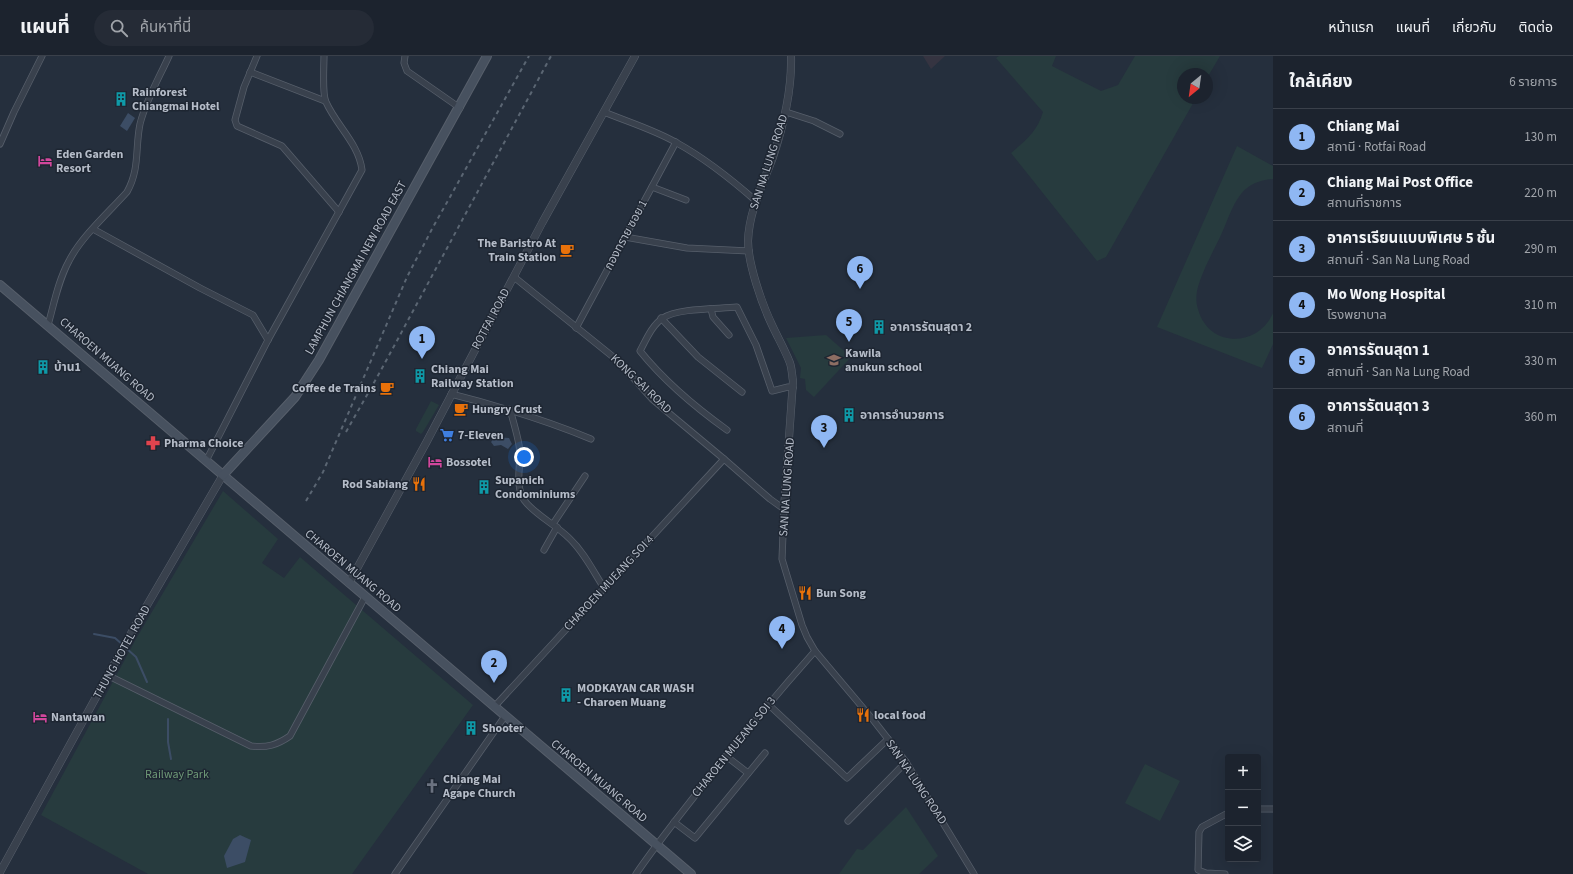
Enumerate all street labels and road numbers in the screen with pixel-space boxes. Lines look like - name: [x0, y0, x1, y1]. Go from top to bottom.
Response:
- street label: SAN NA LUNG ROAD: [746, 112, 792, 212]
- street label: LAMPHUN CHIANGMAI NEW ROAD EAST: [301, 178, 411, 358]
- street label: กองทราย ซอย 1: [600, 197, 652, 273]
- street label: ROTFAI ROAD: [468, 285, 514, 353]
- street label: CHAROEN MUANG ROAD: [56, 314, 158, 406]
- street label: KONG SAI ROAD: [607, 350, 675, 418]
- street label: SAN NA LUNG ROAD: [775, 437, 799, 537]
- street label: CHAROEN MUANG ROAD: [301, 525, 405, 617]
- street label: CHAROEN MUEANG SOI 4: [560, 531, 658, 635]
- street label: THUNG HOTEL ROAD: [89, 602, 155, 702]
- street label: CHAROEN MUEANG SOI 3: [688, 693, 780, 801]
- street label: CHAROEN MUANG ROAD: [547, 735, 651, 827]
- street label: SAN NA LUNG ROAD: [881, 736, 951, 828]

